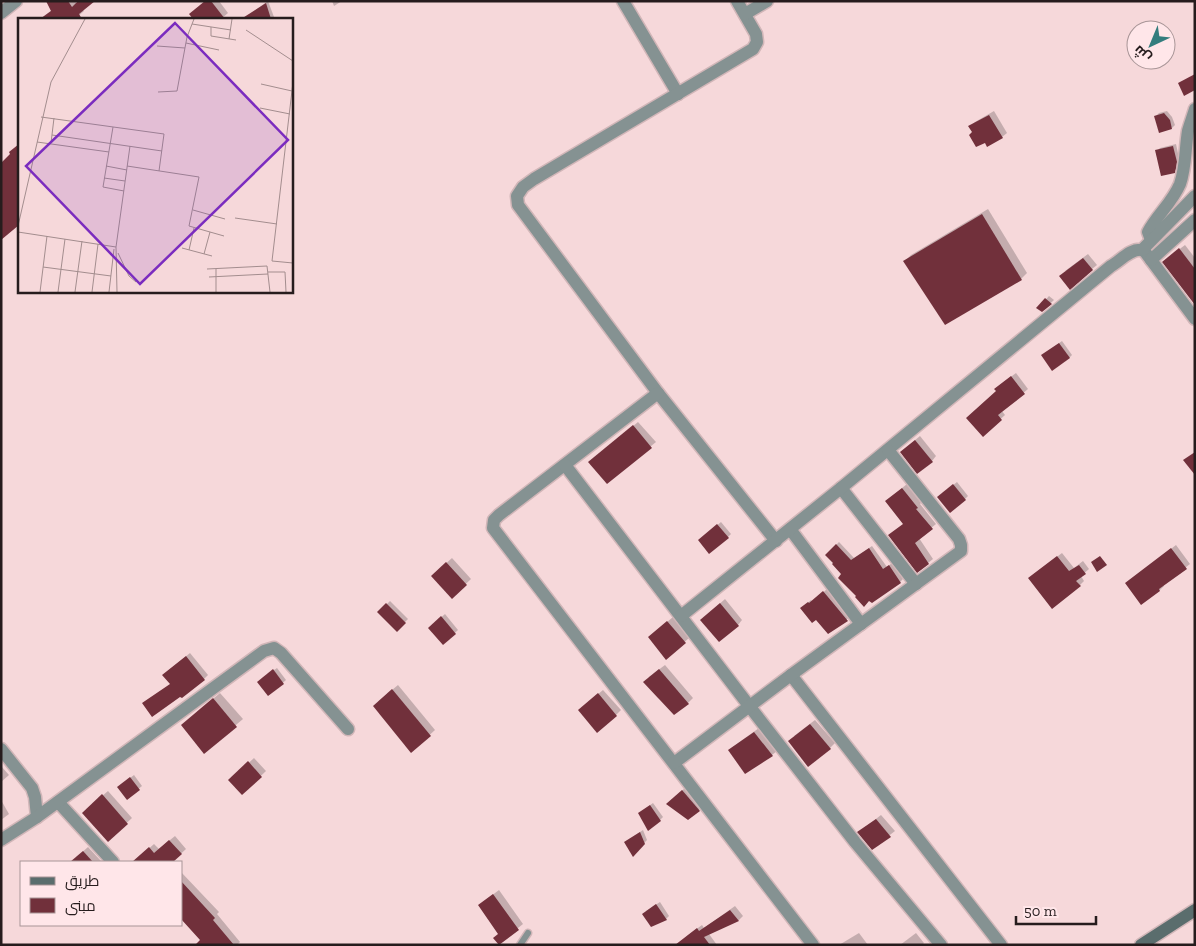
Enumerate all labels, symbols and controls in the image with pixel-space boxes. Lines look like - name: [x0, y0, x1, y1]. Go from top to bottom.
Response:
- inset map: [18, 18, 292, 292]
- north arrow: [1126, 20, 1176, 70]
- text: ش: [1130, 42, 1155, 66]
- legend: [20, 861, 182, 926]
- text: طريق: [65, 872, 99, 891]
- scale bar: [1016, 894, 1096, 926]
- text: مبنى: [65, 897, 96, 916]
- text: 50 m: [1024, 902, 1057, 920]

